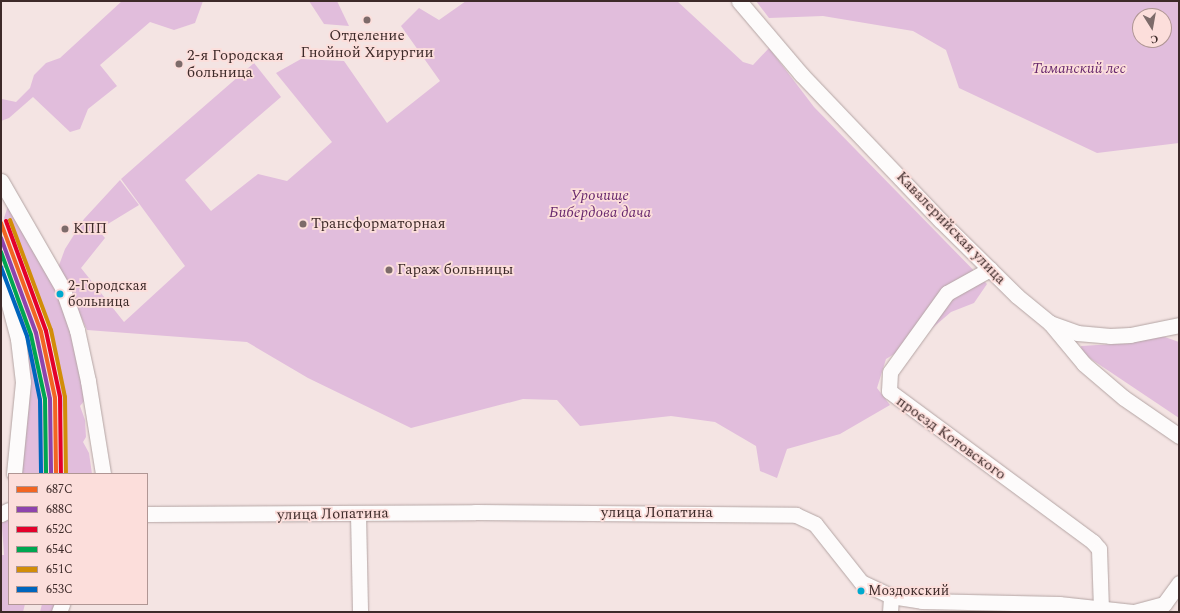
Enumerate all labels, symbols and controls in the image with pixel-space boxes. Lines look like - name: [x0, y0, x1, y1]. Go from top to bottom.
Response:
- north arrow: [1132, 8, 1172, 48]
- marker: Отделение Гнойной Хирургии: [362, 15, 372, 25]
- place label: Отделение Гнойной Хирургии: [300, 26, 434, 61]
- text: С: [1149, 30, 1160, 48]
- place label: 2-я Городская больница: [187, 46, 283, 81]
- marker: 2-я Городская больница: [174, 59, 184, 69]
- park label: Таманский лес: [1032, 60, 1126, 78]
- street label: Кавалерийская улица: [892, 168, 1010, 288]
- park label: Урочище Бибердова дача: [549, 186, 651, 221]
- place label: Трансформаторная: [311, 215, 445, 233]
- marker: Трансформаторная: [298, 219, 308, 229]
- place label: КПП: [73, 220, 107, 238]
- marker: КПП: [60, 224, 70, 234]
- place label: Гараж больницы: [397, 261, 513, 279]
- marker: Гараж больницы: [384, 265, 394, 275]
- place label: 2-Городская больница: [68, 278, 147, 310]
- marker: 2-Городская больница: [55, 289, 65, 299]
- street label: проезд Котовского: [893, 392, 1009, 484]
- legend: [8, 473, 148, 605]
- text: 687С: [46, 480, 73, 499]
- text: 688С: [46, 500, 73, 519]
- street label: улица Лопатина: [277, 504, 389, 524]
- street label: улица Лопатина: [601, 504, 713, 522]
- text: 652С: [46, 520, 73, 539]
- text: 654С: [46, 540, 73, 559]
- text: 651С: [46, 560, 73, 579]
- text: 653С: [46, 580, 73, 599]
- place label: Моздокский: [868, 583, 949, 599]
- marker: Моздокский: [856, 586, 866, 596]

